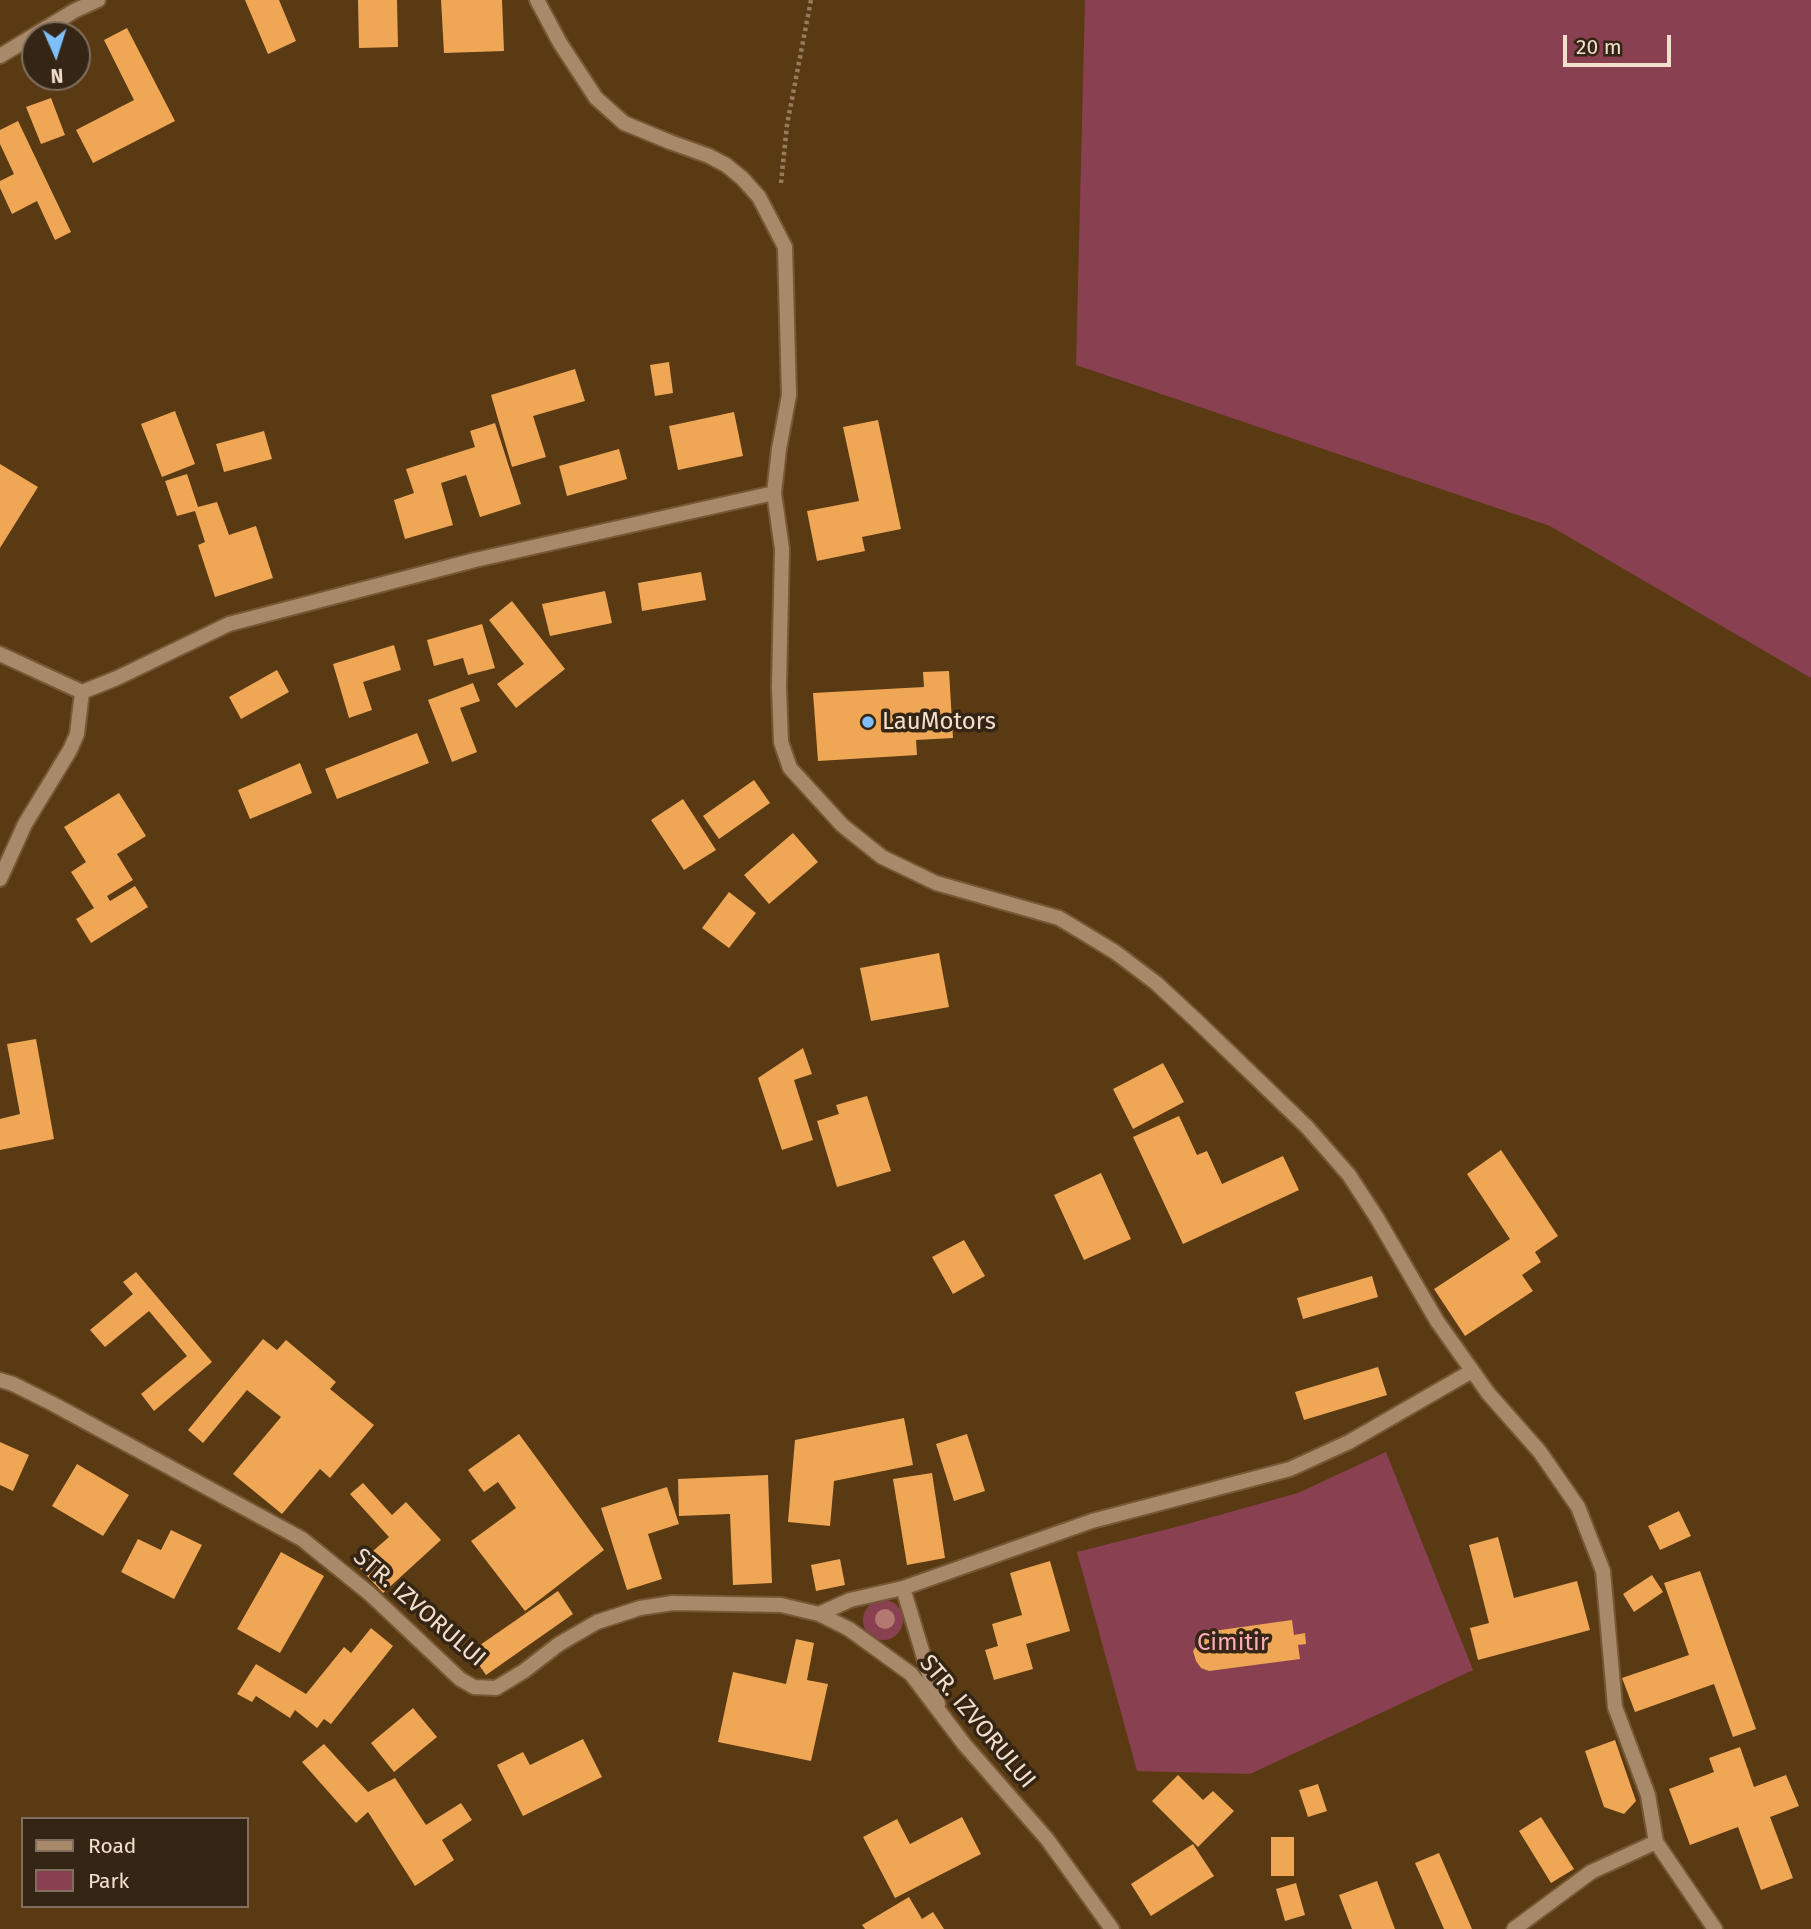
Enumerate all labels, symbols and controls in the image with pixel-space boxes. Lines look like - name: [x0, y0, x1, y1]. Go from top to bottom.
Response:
- north arrow: [21, 21, 91, 91]
- scale bar: [1566, 21, 1674, 65]
- text: 20 m: [1576, 34, 1622, 60]
- text: N: [50, 64, 64, 87]
- place label: LauMotors: [882, 708, 996, 736]
- marker: LauMotors: [860, 714, 876, 730]
- street label: STR. IZVORULUI: [347, 1543, 491, 1673]
- park label: Cimitir: [1197, 1629, 1269, 1657]
- street label: STR. IZVORULUI: [913, 1649, 1041, 1795]
- legend: [21, 1817, 248, 1908]
- text: Road: [88, 1833, 136, 1859]
- text: Park: [88, 1868, 129, 1894]

